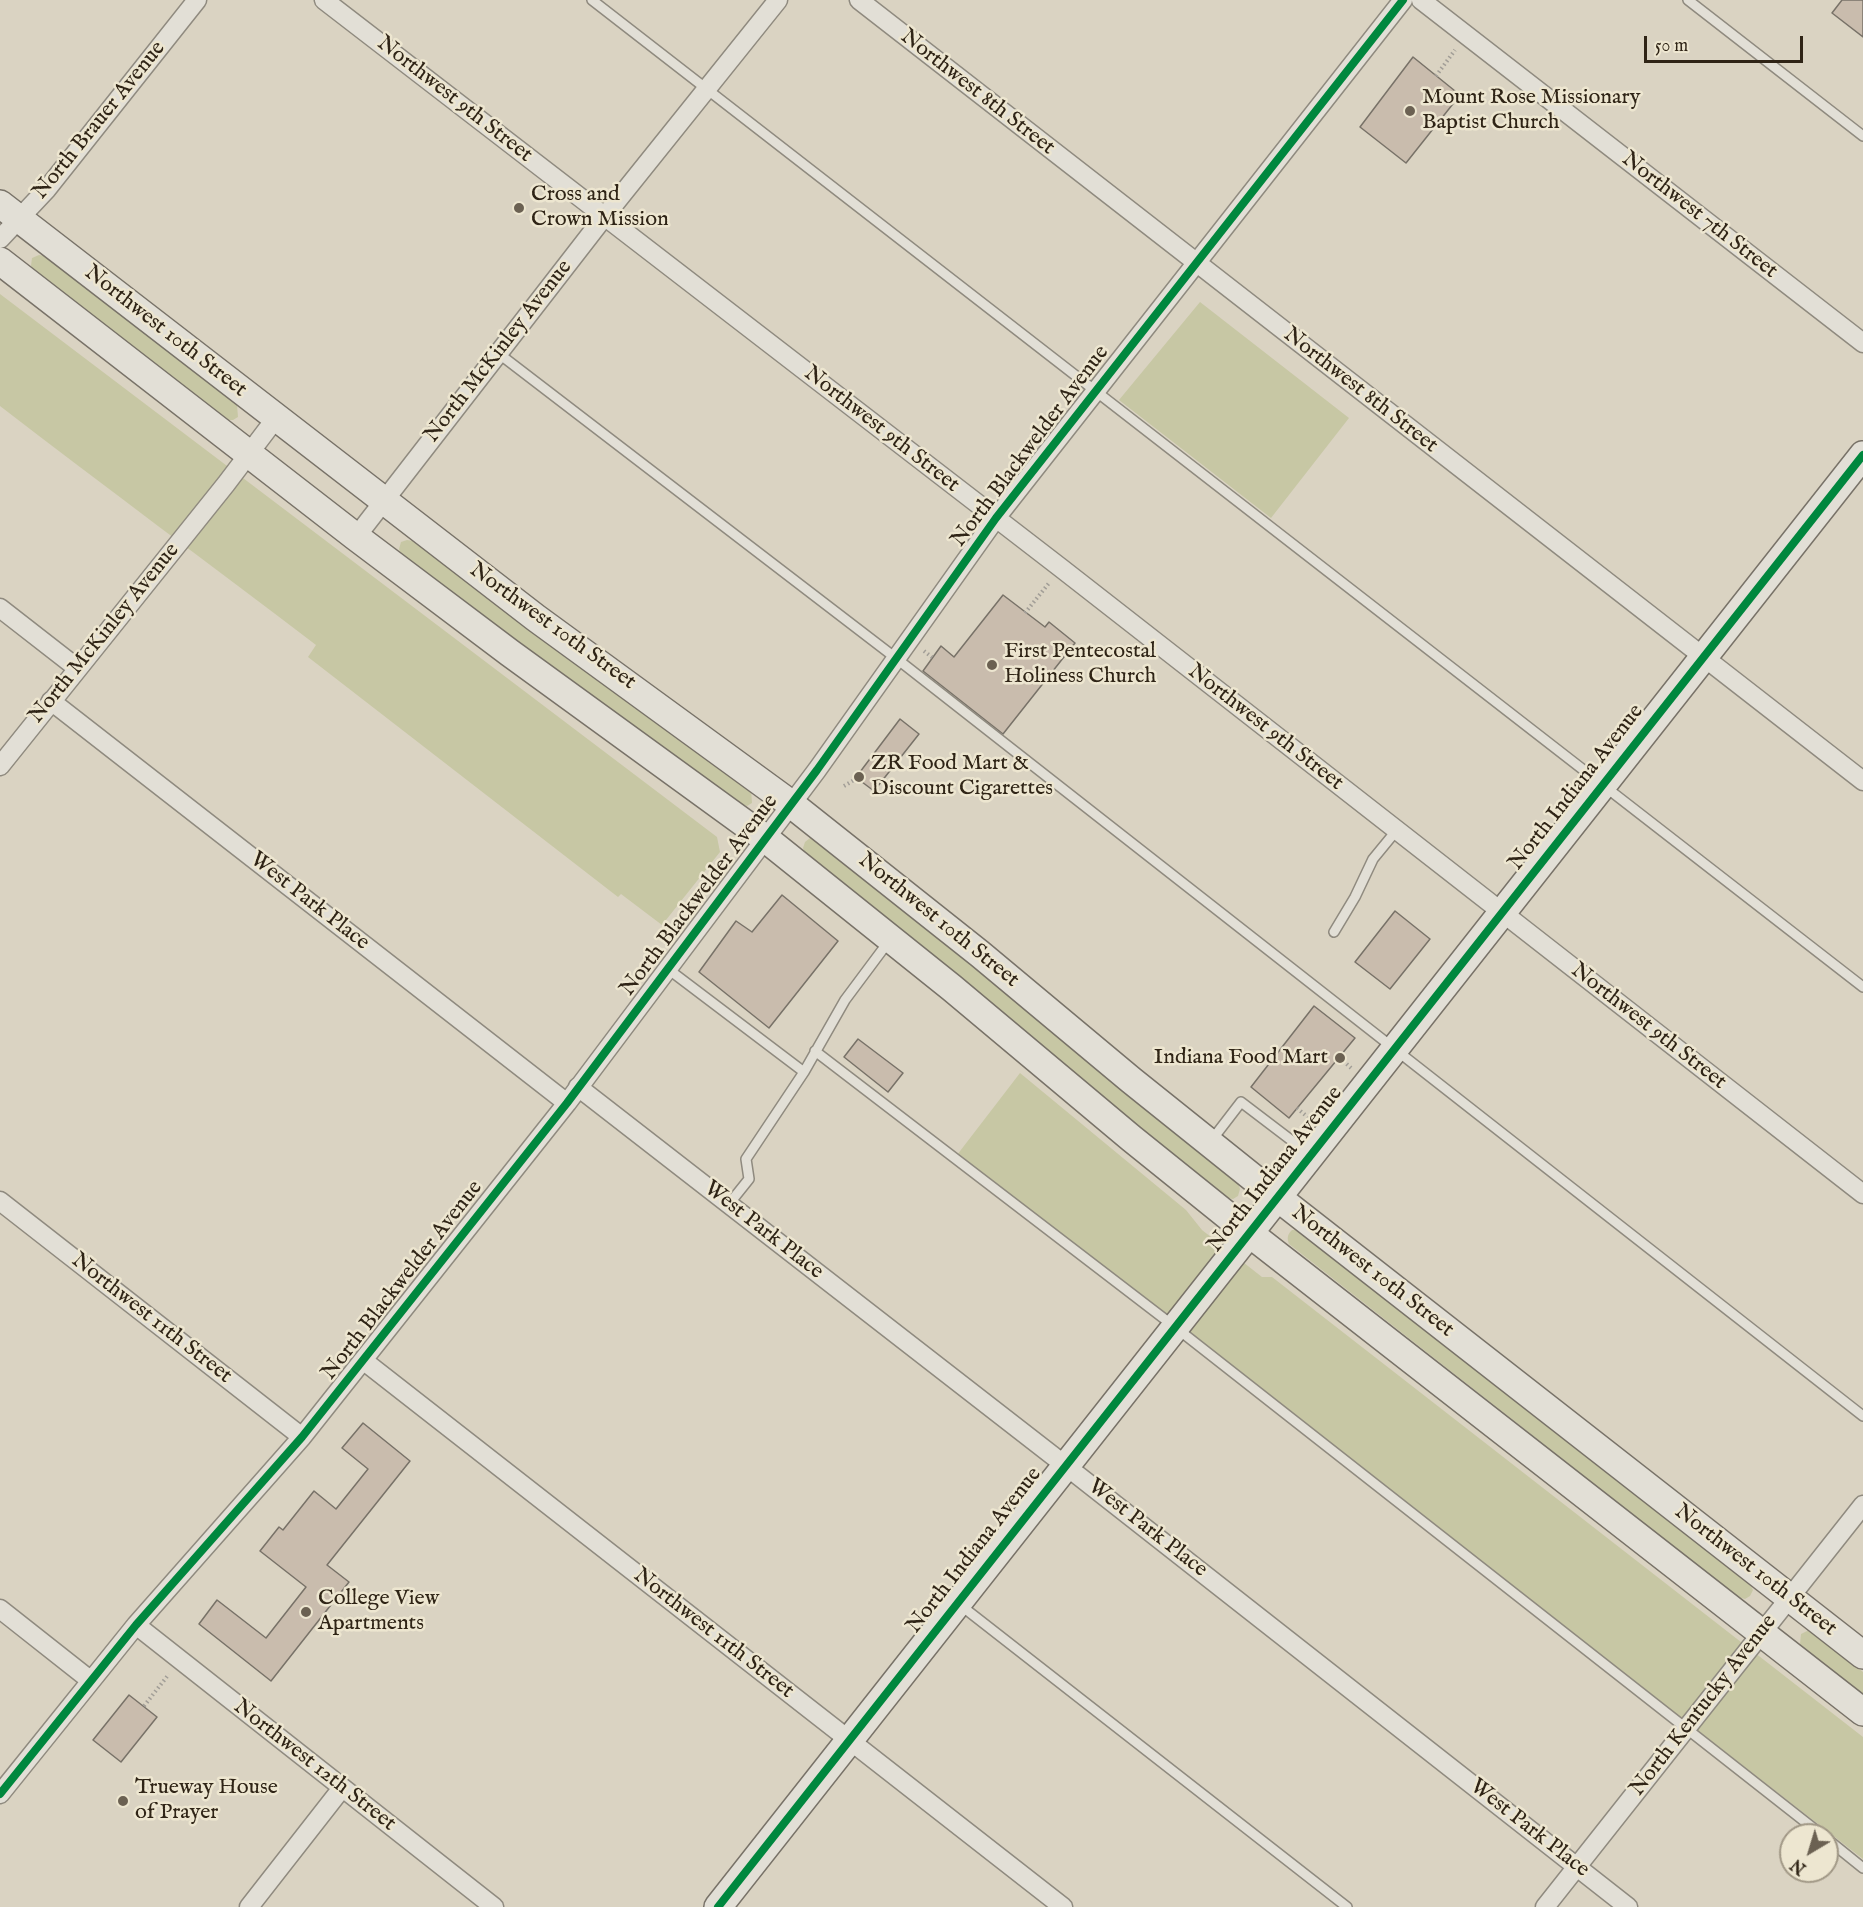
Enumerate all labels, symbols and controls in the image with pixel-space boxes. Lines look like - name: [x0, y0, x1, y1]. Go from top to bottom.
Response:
- street label: Northwest 8th Street: [894, 24, 1060, 162]
- scale bar: [1647, 24, 1806, 62]
- street label: Northwest 9th Street: [371, 31, 537, 169]
- text: 50 m: [1655, 35, 1688, 58]
- street label: North Brauer Avenue: [28, 36, 172, 206]
- place label: Mount Rose Missionary Baptist Church: [1422, 85, 1640, 136]
- marker: Mount Rose Missionary Baptist Church: [1403, 104, 1417, 118]
- street label: Northwest 7th Street: [1616, 147, 1782, 285]
- place label: Cross and Crown Mission: [531, 182, 669, 234]
- marker: Cross and Crown Mission: [512, 201, 526, 215]
- street label: North McKinley Avenue: [420, 255, 578, 449]
- street label: Northwest 10th Street: [78, 260, 252, 404]
- street label: Northwest 8th Street: [1277, 322, 1443, 460]
- street label: North Blackwelder Avenue: [946, 341, 1116, 553]
- street label: Northwest 9th Street: [798, 361, 964, 499]
- street label: North McKinley Avenue: [24, 538, 186, 730]
- street label: Northwest 10th Street: [464, 558, 640, 696]
- place label: First Pentecostal Holiness Church: [1004, 639, 1156, 690]
- marker: First Pentecostal Holiness Church: [985, 658, 999, 672]
- street label: Northwest 9th Street: [1182, 659, 1348, 797]
- street label: North Indiana Avenue: [1504, 700, 1650, 876]
- place label: ZR Food Mart & Discount Cigarettes: [871, 751, 1053, 802]
- marker: ZR Food Mart & Discount Cigarettes: [852, 770, 866, 784]
- street label: North Blackwelder Avenue: [615, 790, 785, 1002]
- street label: West Park Place: [244, 847, 374, 957]
- street label: Northwest 10th Street: [852, 848, 1024, 994]
- street label: Northwest 9th Street: [1565, 958, 1731, 1096]
- place label: Indiana Food Mart: [1154, 1045, 1328, 1071]
- marker: Indiana Food Mart: [1333, 1051, 1347, 1065]
- street label: North Indiana Avenue: [1203, 1082, 1349, 1258]
- street label: North Blackwelder Avenue: [317, 1176, 489, 1386]
- street label: West Park Place: [698, 1176, 828, 1286]
- street label: Northwest 10th Street: [1285, 1200, 1459, 1344]
- street label: Northwest 11th Street: [65, 1248, 237, 1390]
- street label: North Indiana Avenue: [902, 1463, 1048, 1639]
- street label: West Park Place: [1082, 1474, 1212, 1584]
- street label: Northwest 10th Street: [1668, 1499, 1842, 1643]
- street label: Northwest 11th Street: [627, 1563, 799, 1705]
- place label: College View Apartments: [318, 1586, 439, 1638]
- marker: College View Apartments: [299, 1605, 313, 1619]
- street label: North Kentucky Avenue: [1625, 1610, 1783, 1802]
- street label: Northwest 12th Street: [227, 1694, 401, 1838]
- street label: West Park Place: [1464, 1774, 1594, 1884]
- place label: Trueway House of Prayer: [135, 1775, 278, 1826]
- marker: Trueway House of Prayer: [116, 1794, 130, 1808]
- north arrow: [1779, 1823, 1839, 1883]
- text: N: [1788, 1853, 1811, 1878]

